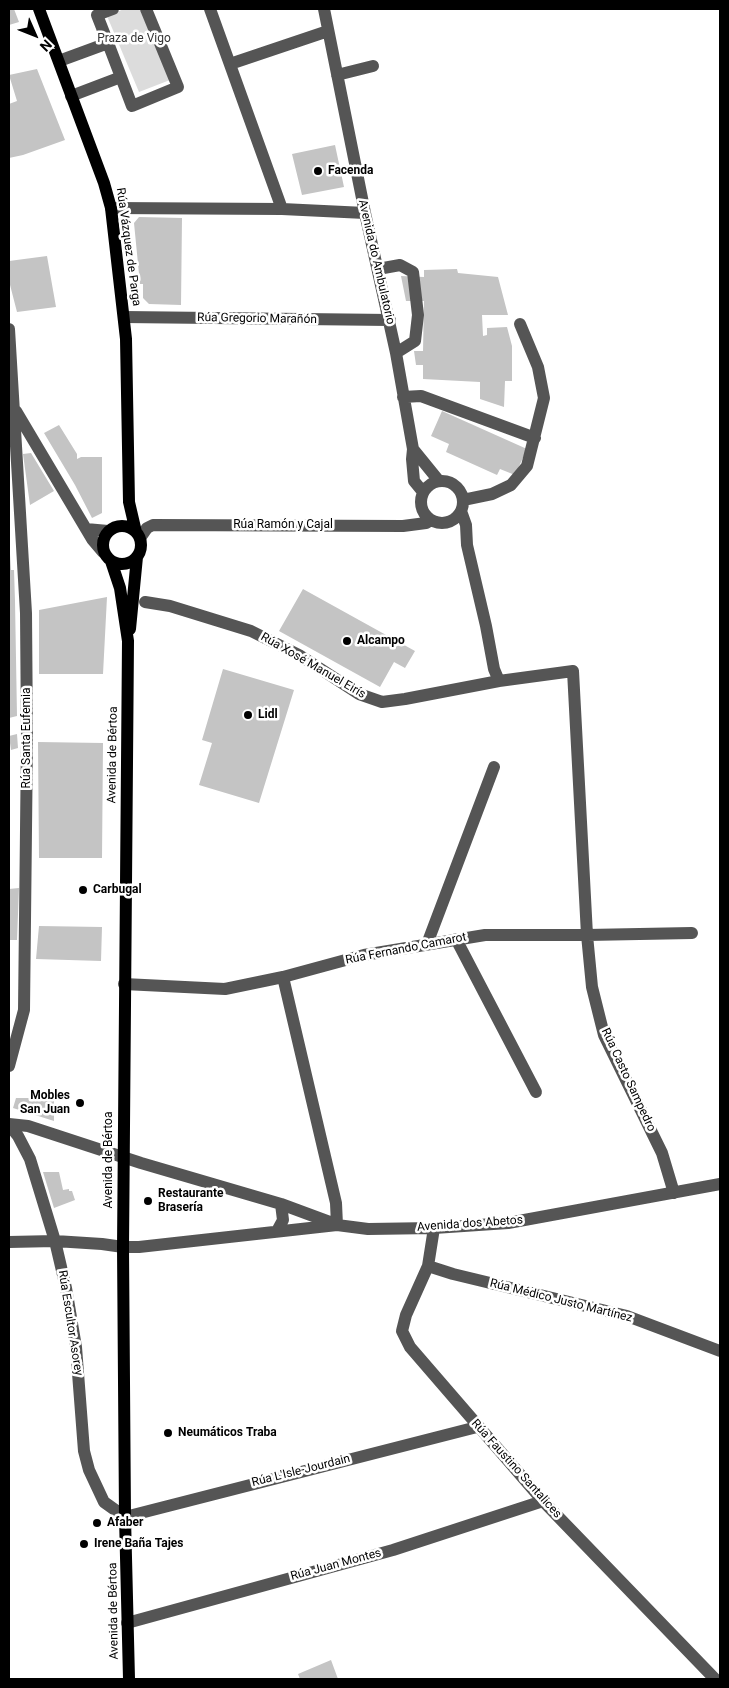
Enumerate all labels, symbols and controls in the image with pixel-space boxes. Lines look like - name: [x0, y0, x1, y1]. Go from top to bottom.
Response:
- north arrow: [10, 10, 60, 60]
- park label: Praza de Vigo: [97, 32, 171, 46]
- text: N: [37, 36, 55, 55]
- place label: Facenda: [328, 164, 373, 178]
- marker: Facenda: [312, 165, 324, 177]
- street label: Rúa Vázquez de Parga: [113, 187, 143, 307]
- street label: Avenida do Ambulatorio: [355, 198, 397, 326]
- street label: Rúa Gregorio Marañón: [197, 311, 317, 327]
- street label: Rúa Ramón y Cajal: [233, 518, 333, 532]
- street label: Rúa Xosé Manuel Eirís: [258, 630, 368, 702]
- place label: Alcampo: [357, 634, 405, 648]
- marker: Alcampo: [341, 635, 353, 647]
- street label: Rúa Santa Eufemia: [20, 688, 34, 788]
- street label: Avenida de Bértoa: [105, 706, 121, 804]
- place label: Lidl: [258, 708, 278, 722]
- marker: Lidl: [242, 709, 254, 721]
- place label: Carbugal: [93, 883, 142, 897]
- marker: Carbugal: [77, 884, 89, 896]
- street label: Rúa Fernando Camarot: [344, 930, 468, 968]
- street label: Rúa Casto Sampedro: [598, 1026, 658, 1134]
- place label: Mobles San Juan: [20, 1089, 70, 1117]
- marker: Mobles San Juan: [74, 1097, 86, 1109]
- street label: Avenida de Bértoa: [102, 1112, 116, 1208]
- place label: Restaurante Brasería: [158, 1187, 223, 1215]
- marker: Restaurante Brasería: [142, 1195, 154, 1207]
- street label: Avenida dos Abetos: [417, 1213, 523, 1235]
- street label: Rúa Escultor Asorey: [55, 1269, 85, 1377]
- street label: Rúa Médico Justo Martínez: [488, 1276, 634, 1326]
- street label: Rúa Faustino Santalices: [468, 1417, 564, 1521]
- place label: Neumáticos Traba: [178, 1426, 277, 1440]
- marker: Neumáticos Traba: [162, 1427, 174, 1439]
- street label: Rúa L'Isle-Jourdain: [250, 1452, 352, 1490]
- place label: Afaber: [107, 1516, 143, 1530]
- marker: Afaber: [91, 1517, 103, 1529]
- place label: Irene Baña Tajes: [94, 1537, 183, 1551]
- marker: Irene Baña Tajes: [78, 1538, 90, 1550]
- street label: Rúa Juan Montes: [289, 1546, 383, 1584]
- street label: Avenida de Bértoa: [106, 1562, 122, 1660]

